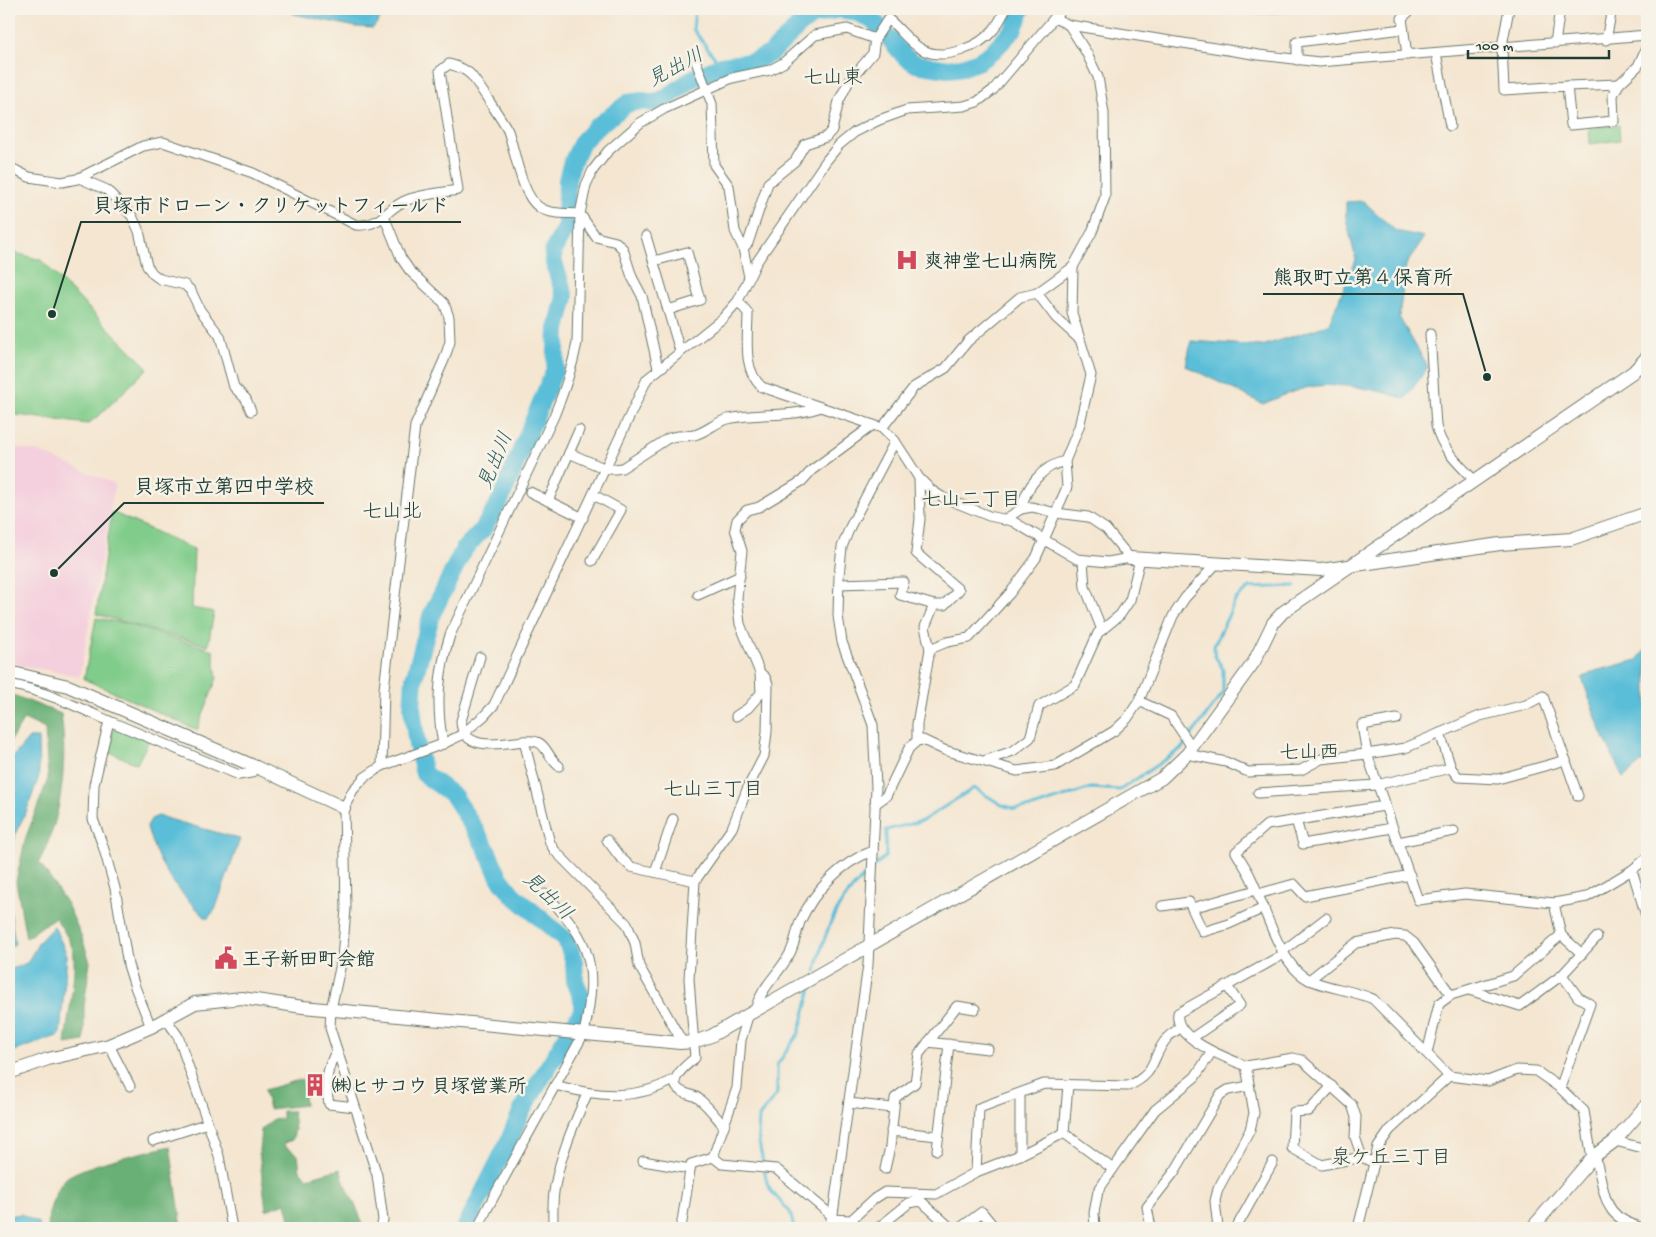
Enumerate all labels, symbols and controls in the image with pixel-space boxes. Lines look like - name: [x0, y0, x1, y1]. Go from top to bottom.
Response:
- scale bar: [1468, 28, 1610, 60]
- text: 100 m: [1475, 38, 1514, 56]
- water label: 見出川: [644, 44, 709, 93]
- district label: 七山東: [803, 66, 863, 91]
- callout: 貝塚市ドローン・クリケットフィールド: [81, 187, 461, 222]
- text: 貝塚市ドローン・クリケットフィールド: [93, 195, 449, 220]
- hospital icon: 爽神堂七山病院: [894, 247, 920, 273]
- place label: 爽神堂七山病院: [924, 251, 1057, 275]
- callout: 熊取町立第４保育所: [1263, 259, 1463, 294]
- text: 熊取町立第４保育所: [1273, 267, 1453, 292]
- water label: 見出川: [474, 429, 520, 493]
- callout: 貝塚市立第四中学校: [124, 468, 324, 503]
- text: 貝塚市立第四中学校: [134, 476, 314, 501]
- district label: 七山二丁目: [921, 490, 1021, 513]
- district label: 七山北: [362, 501, 422, 525]
- district label: 七山西: [1279, 743, 1339, 766]
- district label: 七山三丁目: [663, 780, 763, 803]
- water label: 見出川: [517, 868, 577, 927]
- public building icon: 王子新田町会館: [213, 945, 239, 971]
- place label: 王子新田町会館: [242, 949, 375, 973]
- building icon: ㈱ヒサコウ 貝塚営業所: [302, 1072, 328, 1098]
- place label: ㈱ヒサコウ 貝塚営業所: [332, 1075, 527, 1100]
- district label: 泉ケ丘三丁目: [1331, 1146, 1451, 1171]

